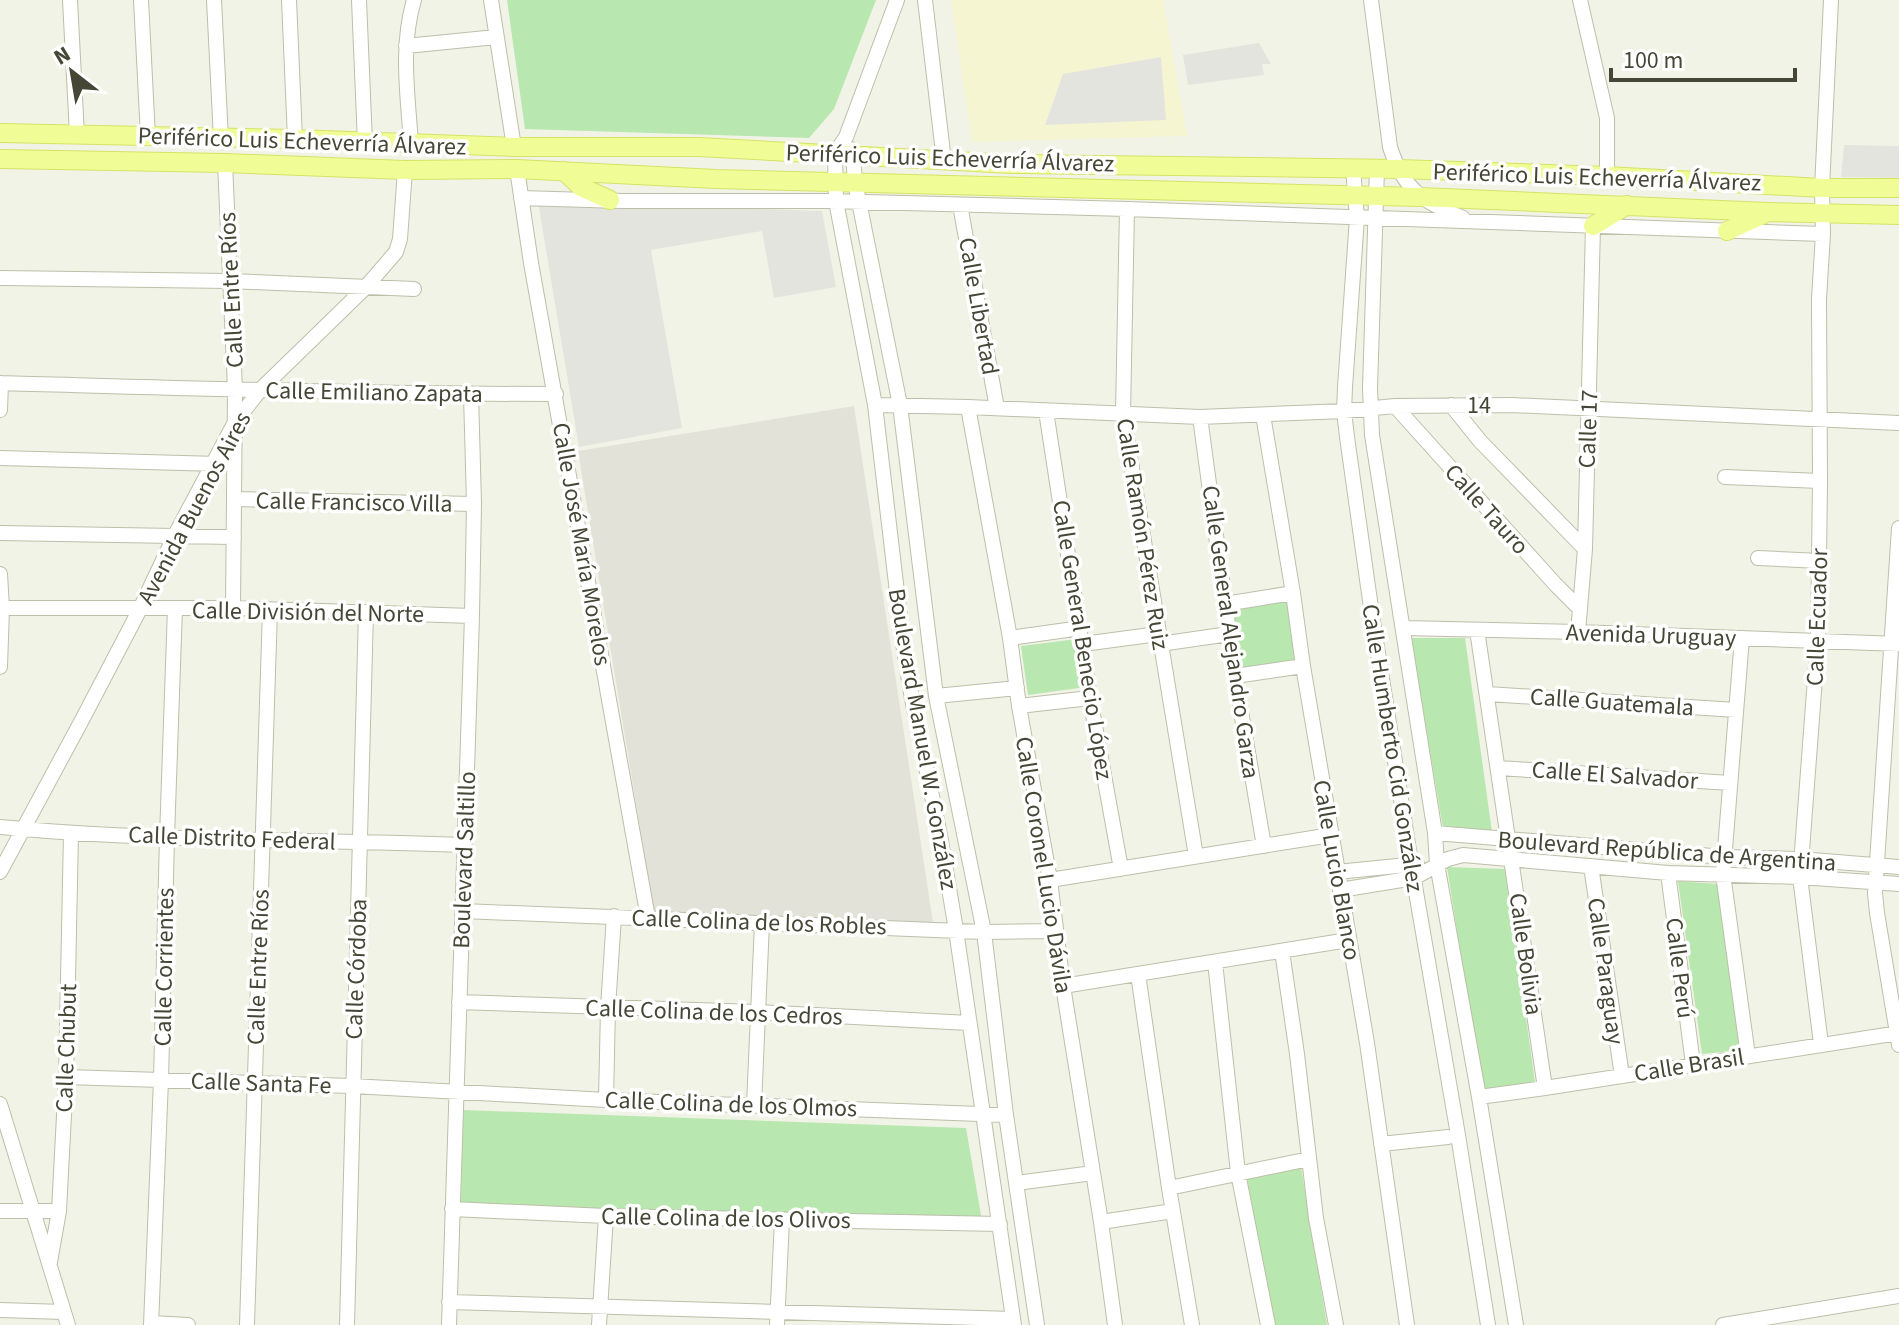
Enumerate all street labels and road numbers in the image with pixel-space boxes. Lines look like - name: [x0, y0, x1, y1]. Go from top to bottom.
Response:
- street label: Periférico Luis Echeverría Álvarez: [137, 118, 467, 165]
- street label: Periférico Luis Echeverría Álvarez: [785, 135, 1115, 182]
- street label: Periférico Luis Echeverría Álvarez: [1432, 154, 1762, 201]
- street label: Calle Entre Ríos: [210, 211, 253, 369]
- street label: Calle Libertad: [949, 235, 1008, 377]
- street label: Calle Emiliano Zapata: [265, 373, 483, 412]
- street label: 14: [1467, 388, 1491, 423]
- street label: Calle 17: [1570, 389, 1607, 469]
- street label: Avenida Buenos Aires: [129, 405, 260, 611]
- street label: Calle Ramón Pérez Ruiz: [1107, 416, 1178, 652]
- street label: Calle José María Morelos: [543, 420, 620, 668]
- street label: Calle Tauro: [1436, 456, 1537, 563]
- street label: Calle Francisco Villa: [255, 483, 453, 522]
- street label: Calle General Alejandro Garza: [1193, 483, 1268, 781]
- street label: Calle General Benecio López: [1043, 498, 1122, 782]
- street label: Calle Ecuador: [1798, 547, 1837, 687]
- street label: Boulevard Manuel W. González: [879, 586, 966, 893]
- street label: Calle División del Norte: [192, 593, 424, 632]
- street label: Calle Humberto Cid González: [1352, 602, 1433, 895]
- street label: Avenida Uruguay: [1565, 615, 1737, 656]
- street label: Calle Guatemala: [1529, 679, 1695, 726]
- street label: Calle Coronel Lucio Dávila: [1006, 734, 1081, 996]
- street label: Calle El Salvador: [1531, 752, 1700, 799]
- street label: Boulevard Saltillo: [444, 771, 485, 949]
- street label: Calle Lucio Blanco: [1303, 777, 1370, 963]
- street label: Calle Distrito Federal: [128, 817, 336, 860]
- street label: Boulevard República de Argentina: [1497, 822, 1837, 881]
- street label: Calle Corrientes: [146, 887, 183, 1047]
- street label: Calle Entre Ríos: [238, 888, 279, 1046]
- street label: Calle Bolivia: [1500, 891, 1551, 1017]
- street label: Calle Paraguay: [1578, 895, 1633, 1047]
- street label: Calle Córdoba: [337, 898, 376, 1040]
- street label: Calle Colina de los Robles: [631, 901, 887, 944]
- street label: Calle Perú: [1656, 916, 1703, 1020]
- street label: Calle Chubut: [47, 983, 86, 1113]
- street label: Calle Colina de los Cedros: [585, 991, 843, 1034]
- street label: Calle Brasil: [1632, 1040, 1747, 1091]
- street label: Calle Santa Fe: [190, 1064, 332, 1103]
- street label: Calle Colina de los Olmos: [604, 1083, 858, 1126]
- street label: Calle Colina de los Olivos: [601, 1199, 851, 1238]

